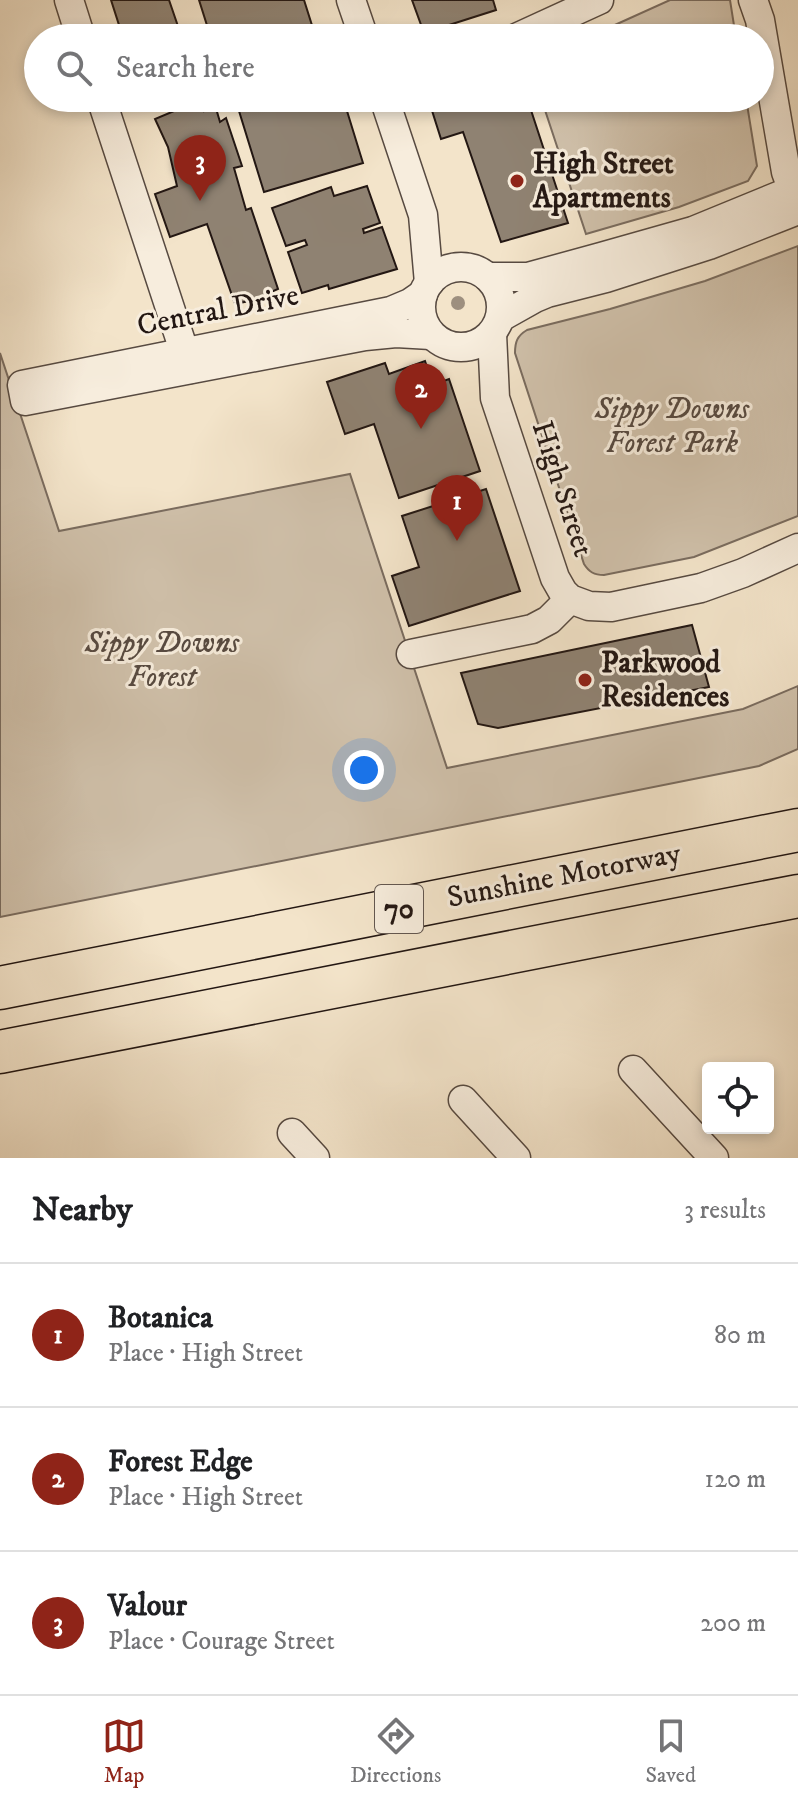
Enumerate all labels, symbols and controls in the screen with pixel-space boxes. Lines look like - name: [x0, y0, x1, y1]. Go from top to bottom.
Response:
- search box: [24, 24, 774, 112]
- icon: search: [52, 46, 96, 90]
- text: Search here: [116, 50, 255, 87]
- pin: 3: [174, 135, 226, 201]
- place label: High Street Apartments: [532, 146, 674, 217]
- marker: High Street Apartments: [508, 172, 526, 190]
- street label: Central Drive: [134, 277, 302, 345]
- pin: 2: [395, 363, 447, 429]
- park label: Sippy Downs Forest Park: [594, 391, 750, 462]
- street label: High Street: [523, 416, 601, 562]
- pin: 1: [431, 475, 483, 541]
- park label: Sippy Downs Forest: [84, 625, 240, 696]
- place label: Parkwood Residences: [601, 645, 729, 716]
- marker: Parkwood Residences: [576, 671, 594, 689]
- your location: [344, 750, 384, 790]
- street label: Sunshine Motorway: [444, 835, 685, 917]
- road number: 70: [375, 885, 423, 933]
- map controls: [702, 1062, 774, 1134]
- button: locate: [702, 1062, 774, 1134]
- text: Nearby: [32, 1189, 133, 1231]
- text: 3 results: [684, 1194, 766, 1227]
- text: Botanica: [108, 1300, 213, 1337]
- text: 1: [53, 1319, 63, 1352]
- text: 80 m: [714, 1319, 766, 1352]
- text: Place · High Street: [108, 1337, 303, 1370]
- text: Forest Edge: [108, 1444, 253, 1481]
- text: 2: [52, 1463, 64, 1496]
- text: 120 m: [705, 1463, 766, 1496]
- text: Place · High Street: [108, 1481, 303, 1514]
- text: Valour: [108, 1588, 187, 1625]
- text: 3: [53, 1607, 63, 1640]
- text: 200 m: [700, 1607, 766, 1640]
- text: Place · Courage Street: [108, 1625, 335, 1658]
- tab: Map: [102, 1714, 146, 1789]
- tab: Directions: [350, 1714, 441, 1789]
- tab: Saved: [645, 1714, 696, 1789]

